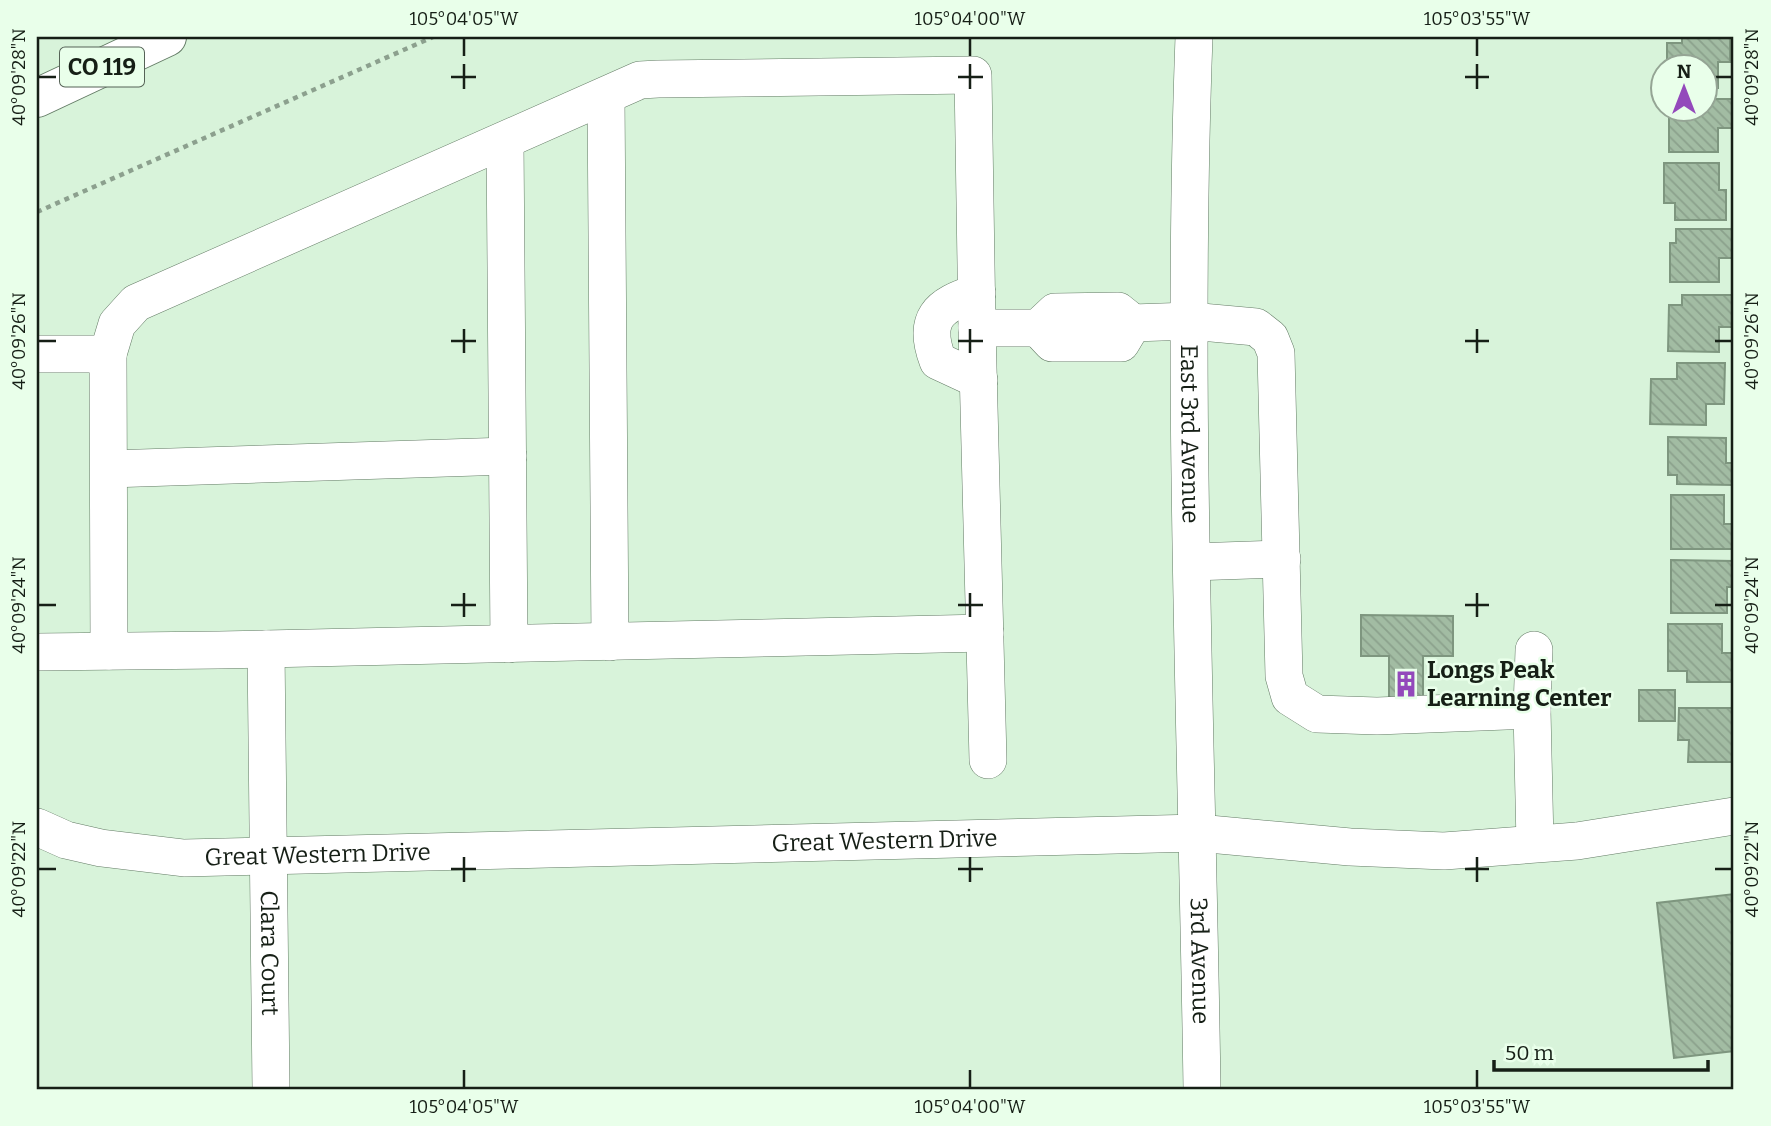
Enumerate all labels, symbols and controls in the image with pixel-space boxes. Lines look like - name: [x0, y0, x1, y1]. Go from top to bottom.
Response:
- text: 105°04'05"W: [410, 8, 519, 30]
- text: 105°04'00"W: [915, 8, 1026, 30]
- text: 105°03'55"W: [1424, 8, 1531, 30]
- text: 40°09'28"N: [8, 28, 30, 126]
- text: 40°09'28"N: [1741, 28, 1763, 126]
- road number: CO 119: [60, 48, 144, 86]
- north arrow: [1648, 52, 1718, 122]
- text: N: [1677, 60, 1692, 83]
- text: 40°09'26"N: [8, 292, 30, 390]
- text: 40°09'26"N: [1741, 292, 1763, 390]
- street label: East 3rd Avenue: [1175, 344, 1205, 524]
- text: 40°09'24"N: [8, 556, 30, 654]
- text: 40°09'24"N: [1741, 556, 1763, 654]
- place label: Longs Peak Learning Center: [1427, 656, 1611, 712]
- building icon: Longs Peak Learning Center: [1391, 669, 1421, 699]
- text: 40°09'22"N: [8, 821, 30, 917]
- text: 40°09'22"N: [1741, 821, 1763, 917]
- street label: Great Western Drive: [771, 824, 998, 858]
- street label: Great Western Drive: [204, 838, 431, 871]
- street label: Clara Court: [255, 890, 284, 1016]
- street label: 3rd Avenue: [1184, 897, 1215, 1025]
- scale bar: [1494, 1028, 1708, 1072]
- text: 50 m: [1505, 1040, 1554, 1066]
- text: 105°04'05"W: [410, 1096, 519, 1118]
- text: 105°04'00"W: [915, 1096, 1026, 1118]
- text: 105°03'55"W: [1424, 1096, 1531, 1118]

